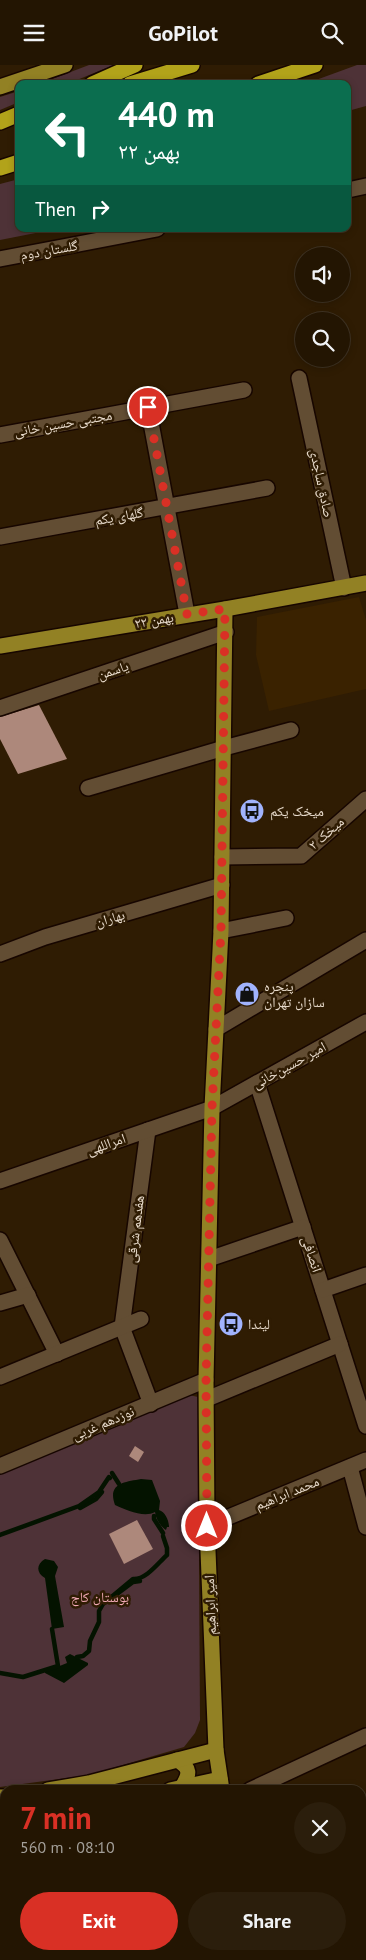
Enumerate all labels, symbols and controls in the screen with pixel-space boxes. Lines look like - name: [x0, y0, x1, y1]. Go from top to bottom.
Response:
- icon: menu: [20, 19, 48, 47]
- text: GoPilot: [148, 19, 218, 47]
- icon: search: [318, 19, 346, 47]
- text: 440 m: [118, 91, 215, 137]
- icon: left: [35, 100, 100, 165]
- text: ۲۲ بهمن: [118, 137, 180, 165]
- icon: right: [86, 195, 114, 223]
- text: Then: [35, 197, 76, 221]
- street label: گلستان دوم: [19, 236, 80, 265]
- map controls: [295, 247, 350, 367]
- button: sound: [295, 247, 350, 302]
- button: search: [295, 312, 350, 367]
- pin: [127, 386, 169, 428]
- icon: arrive: [134, 393, 162, 421]
- street label: مجتبی حسین خانی: [13, 406, 113, 440]
- street label: صادق ساجدی: [306, 447, 338, 519]
- street label: گلهای یکم: [93, 503, 145, 530]
- street label: ۲۲ بهمن: [133, 608, 175, 632]
- street label: یاسمن: [95, 657, 131, 683]
- bus stop icon: میخک یکم: [239, 798, 265, 824]
- place label: میخک یکم: [270, 802, 324, 821]
- street label: میخک ۲: [304, 813, 348, 853]
- street label: بهاران: [93, 905, 127, 931]
- place label: پنجره سازان تهران: [264, 977, 325, 1011]
- shop icon: پنجره سازان تهران: [234, 981, 260, 1007]
- street label: امیر حسین‌خانی: [249, 1037, 329, 1093]
- street label: امراللهی: [84, 1129, 128, 1159]
- street label: هفدهم شرقی: [122, 1194, 149, 1264]
- street label: انصافی: [298, 1234, 326, 1274]
- bus stop icon: لیندا: [218, 1311, 244, 1337]
- place label: لیندا: [248, 1315, 270, 1333]
- street label: نوزدهم غربی: [69, 1402, 137, 1445]
- street label: محمد ابراهیم: [252, 1472, 322, 1515]
- position arrow: [180, 1499, 232, 1551]
- street label: امیر ابراهیم: [200, 1575, 221, 1635]
- park label: بوستان کاج: [71, 1588, 129, 1607]
- text: 7 min: [20, 1798, 92, 1837]
- button: close: [294, 1802, 346, 1854]
- text: 560 m · 08:10: [20, 1837, 115, 1857]
- button: Exit: [20, 1892, 178, 1950]
- button: Share: [188, 1892, 346, 1950]

